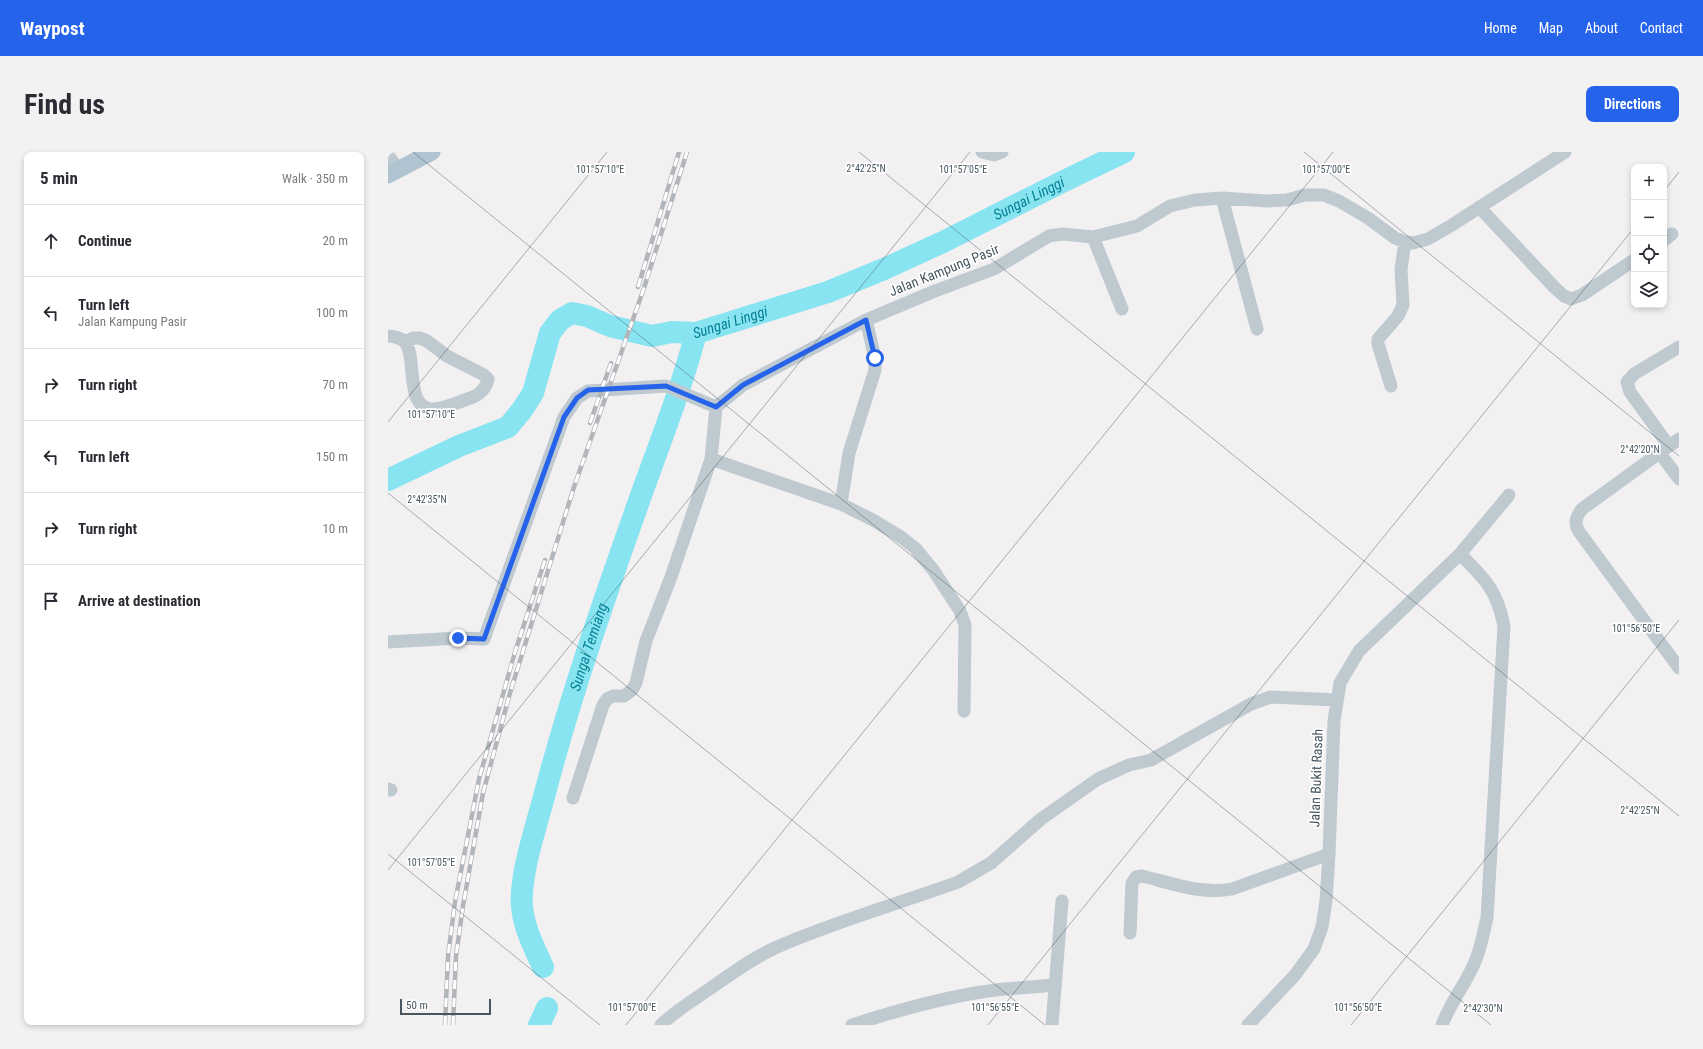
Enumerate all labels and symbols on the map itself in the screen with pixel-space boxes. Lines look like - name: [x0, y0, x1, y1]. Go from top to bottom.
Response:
- text: 2°42'25"N: [846, 163, 886, 174]
- text: 101°57'10"E: [576, 164, 624, 175]
- text: 101°57'05"E: [939, 164, 987, 175]
- text: 101°57'00"E: [1302, 164, 1350, 175]
- water label: Sungai Linggi: [990, 173, 1068, 224]
- street label: Jalan Kampung Pasir: [887, 241, 1001, 299]
- water label: Sungai Linggi: [690, 302, 771, 342]
- route start: [866, 349, 884, 367]
- text: 101°57'10"E: [407, 409, 455, 420]
- text: 2°42'20"N: [1620, 444, 1660, 455]
- text: 2°42'35"N: [407, 494, 447, 505]
- water label: Sungai Temiang: [566, 601, 612, 693]
- text: 101°56'50"E: [1612, 623, 1660, 634]
- route end: [449, 629, 467, 647]
- street label: Jalan Bukit Rasah: [1306, 728, 1326, 828]
- text: 2°42'25"N: [1620, 805, 1660, 816]
- text: 101°57'05"E: [407, 857, 455, 868]
- scale bar: [400, 997, 491, 1016]
- text: 101°57'00"E: [608, 1002, 656, 1013]
- text: 101°56'55"E: [971, 1002, 1019, 1013]
- text: 101°56'50"E: [1334, 1002, 1382, 1013]
- text: 2°42'30"N: [1463, 1003, 1503, 1014]

